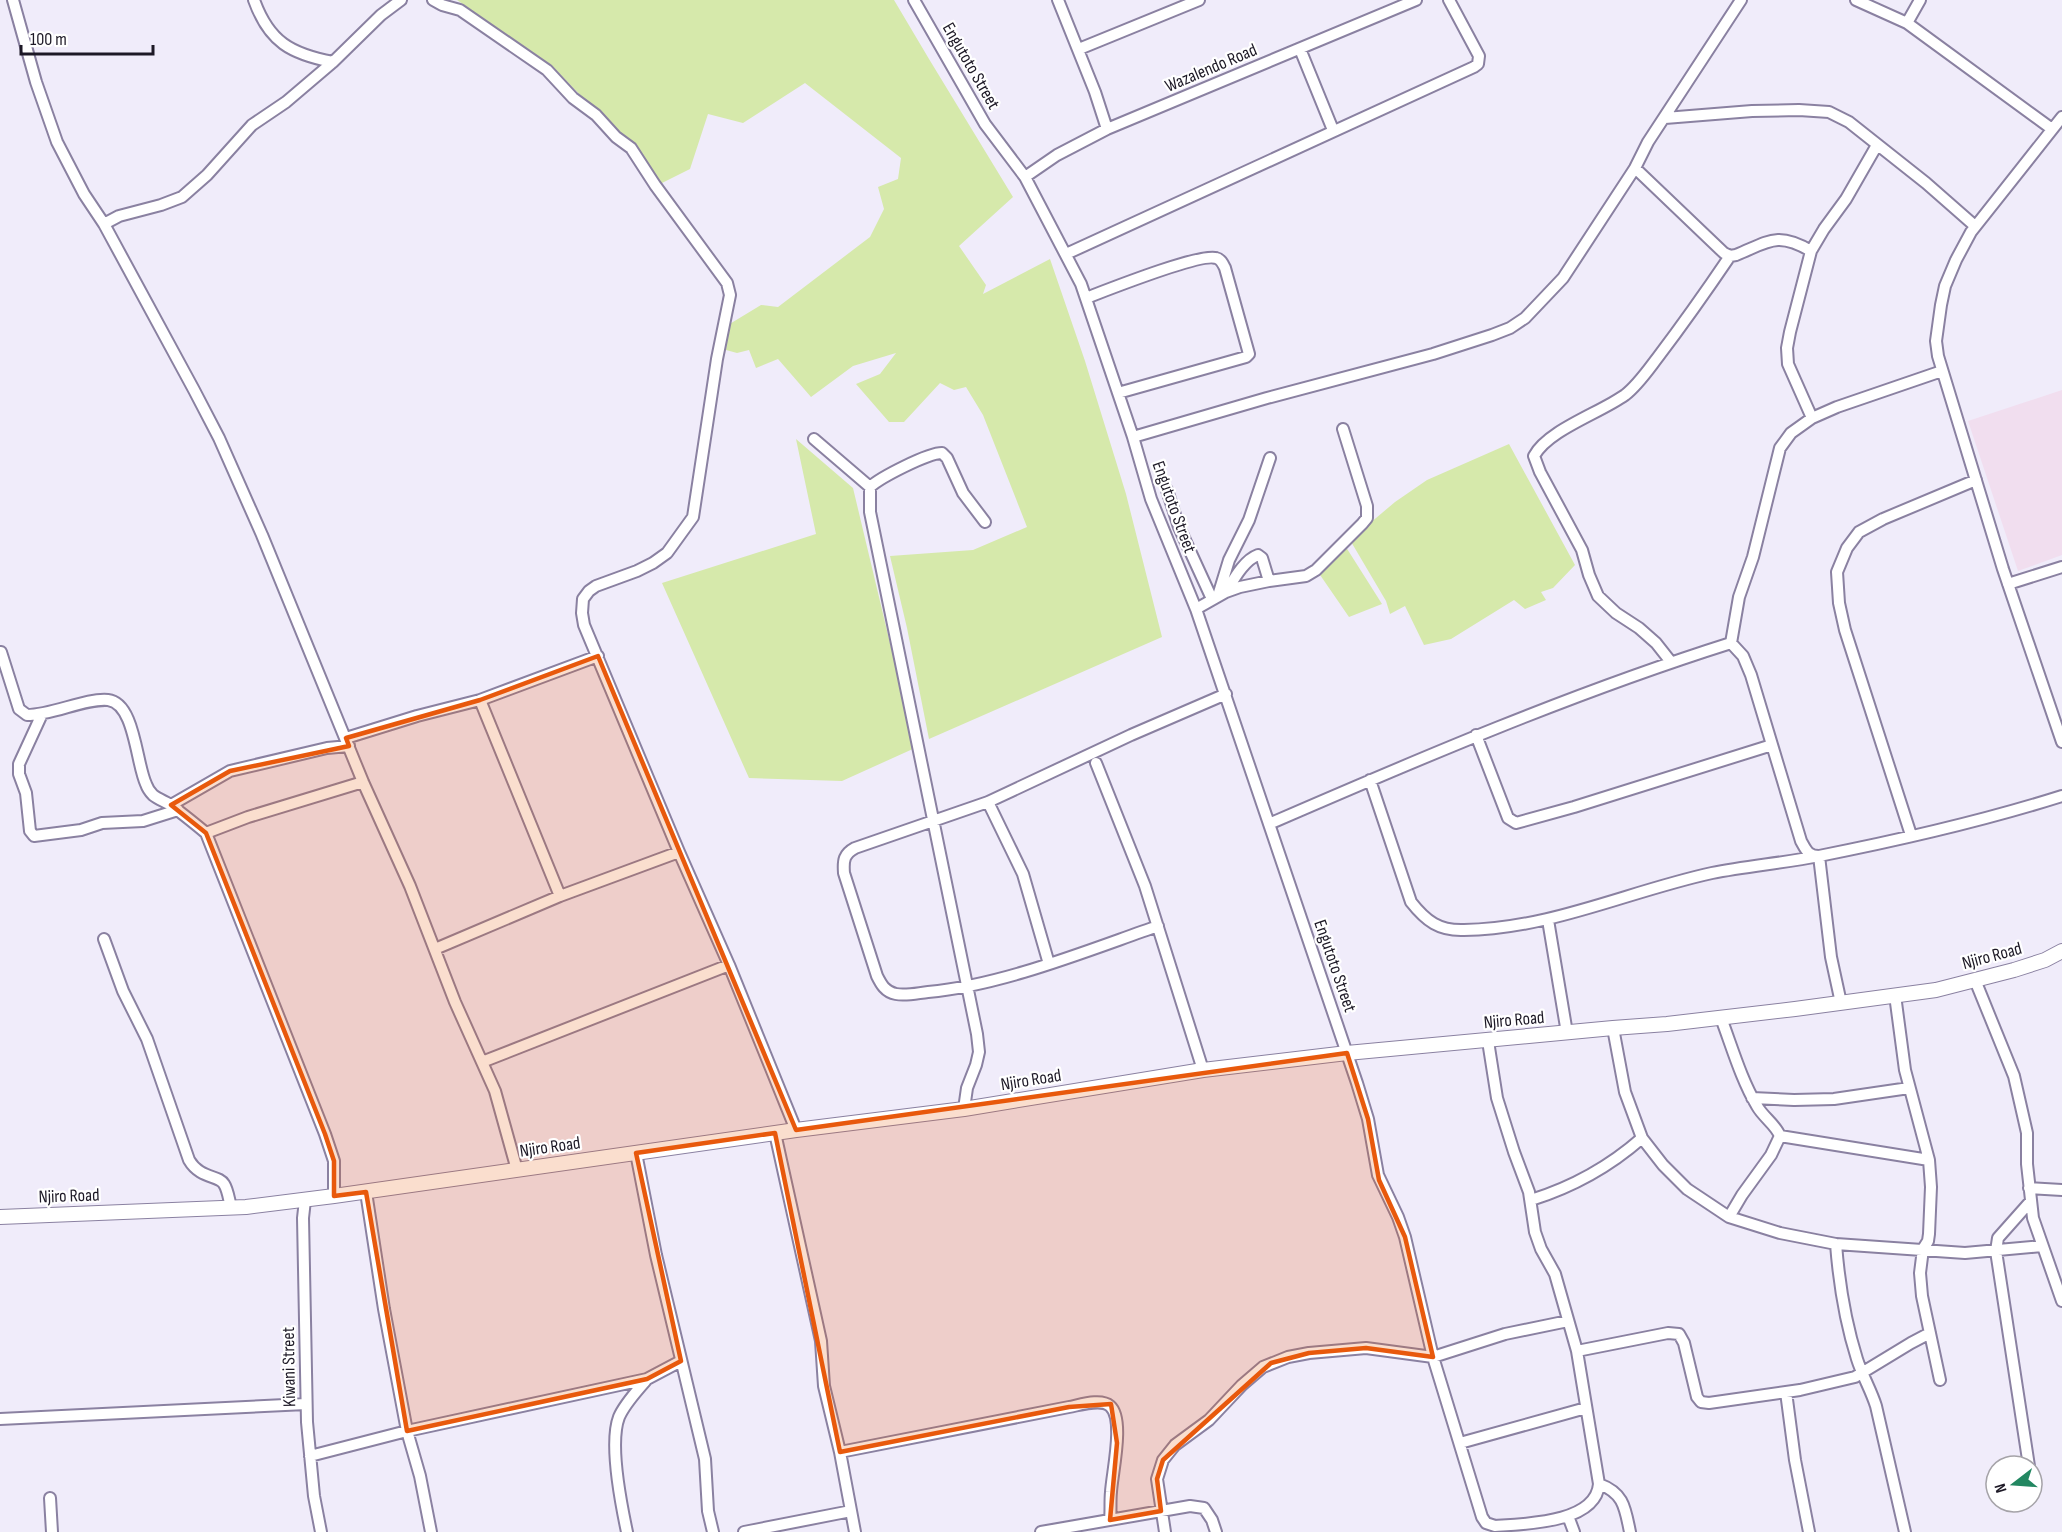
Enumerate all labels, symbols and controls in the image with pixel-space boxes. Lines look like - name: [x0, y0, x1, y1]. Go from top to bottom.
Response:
- scale bar: [21, 18, 153, 56]
- street label: Engutoto Street: [938, 19, 1004, 113]
- text: 100 m: [30, 29, 67, 50]
- street label: Wazalendo Road: [1162, 39, 1260, 97]
- street label: Engutoto Street: [1148, 458, 1201, 556]
- street label: Engutoto Street: [1309, 917, 1361, 1015]
- street label: Njiro Road: [1960, 938, 2024, 974]
- street label: Njiro Road: [1483, 1007, 1545, 1033]
- street label: Njiro Road: [999, 1065, 1063, 1095]
- street label: Njiro Road: [518, 1132, 582, 1162]
- street label: Njiro Road: [38, 1184, 100, 1208]
- street label: Kiwani Street: [278, 1326, 300, 1407]
- north arrow: [1984, 1454, 2044, 1514]
- text: N: [1991, 1481, 2011, 1495]

